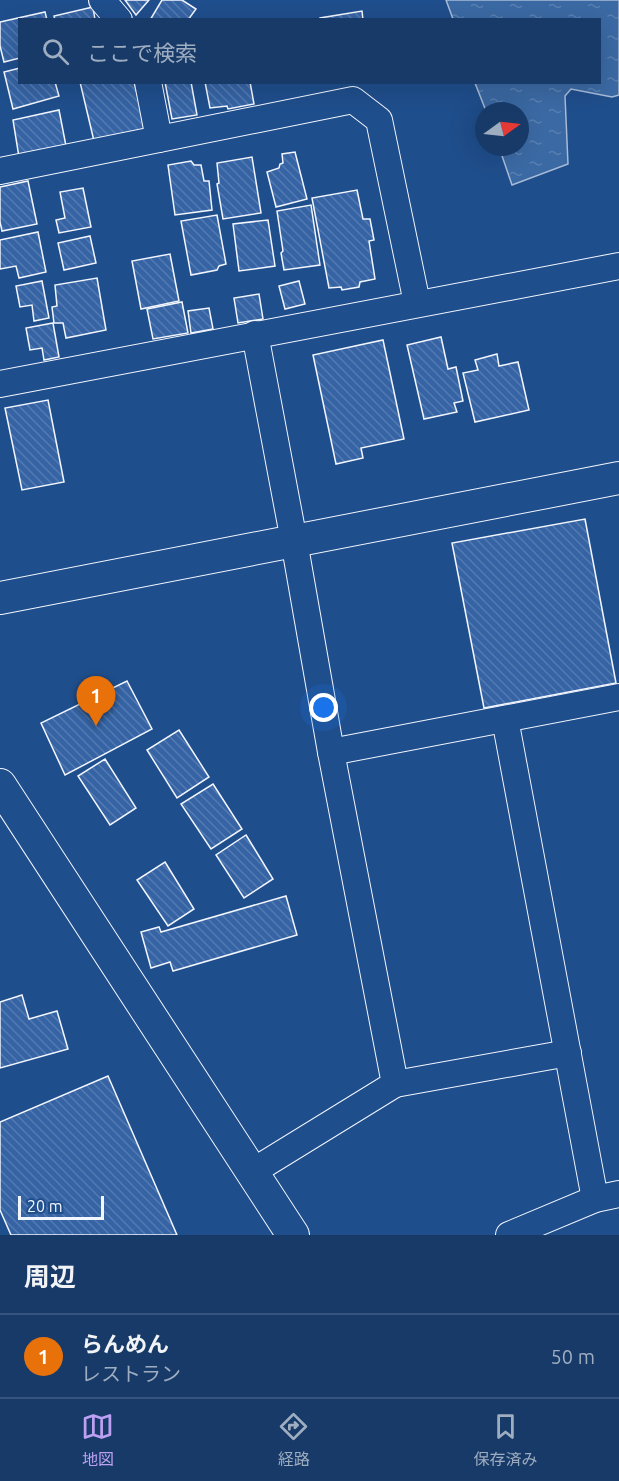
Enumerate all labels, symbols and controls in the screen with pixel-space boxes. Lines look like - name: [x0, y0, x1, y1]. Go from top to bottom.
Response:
- search box: [18, 18, 601, 84]
- icon: search: [39, 35, 72, 68]
- text: ここで検索: [87, 40, 197, 65]
- north arrow: [475, 102, 529, 156]
- pin: 1: [76, 676, 116, 726]
- your location: [309, 693, 338, 722]
- scale bar: [18, 1193, 104, 1220]
- text: 20 m: [27, 1197, 63, 1215]
- text: 周辺: [24, 1262, 76, 1291]
- text: らんめん: [81, 1331, 169, 1356]
- text: 1: [38, 1345, 49, 1368]
- text: 50 m: [551, 1345, 595, 1368]
- text: レストラン: [81, 1362, 181, 1385]
- tab: 地図: [81, 1410, 114, 1470]
- tab: 経路: [277, 1410, 310, 1470]
- tab: 保存済み: [473, 1410, 537, 1470]

